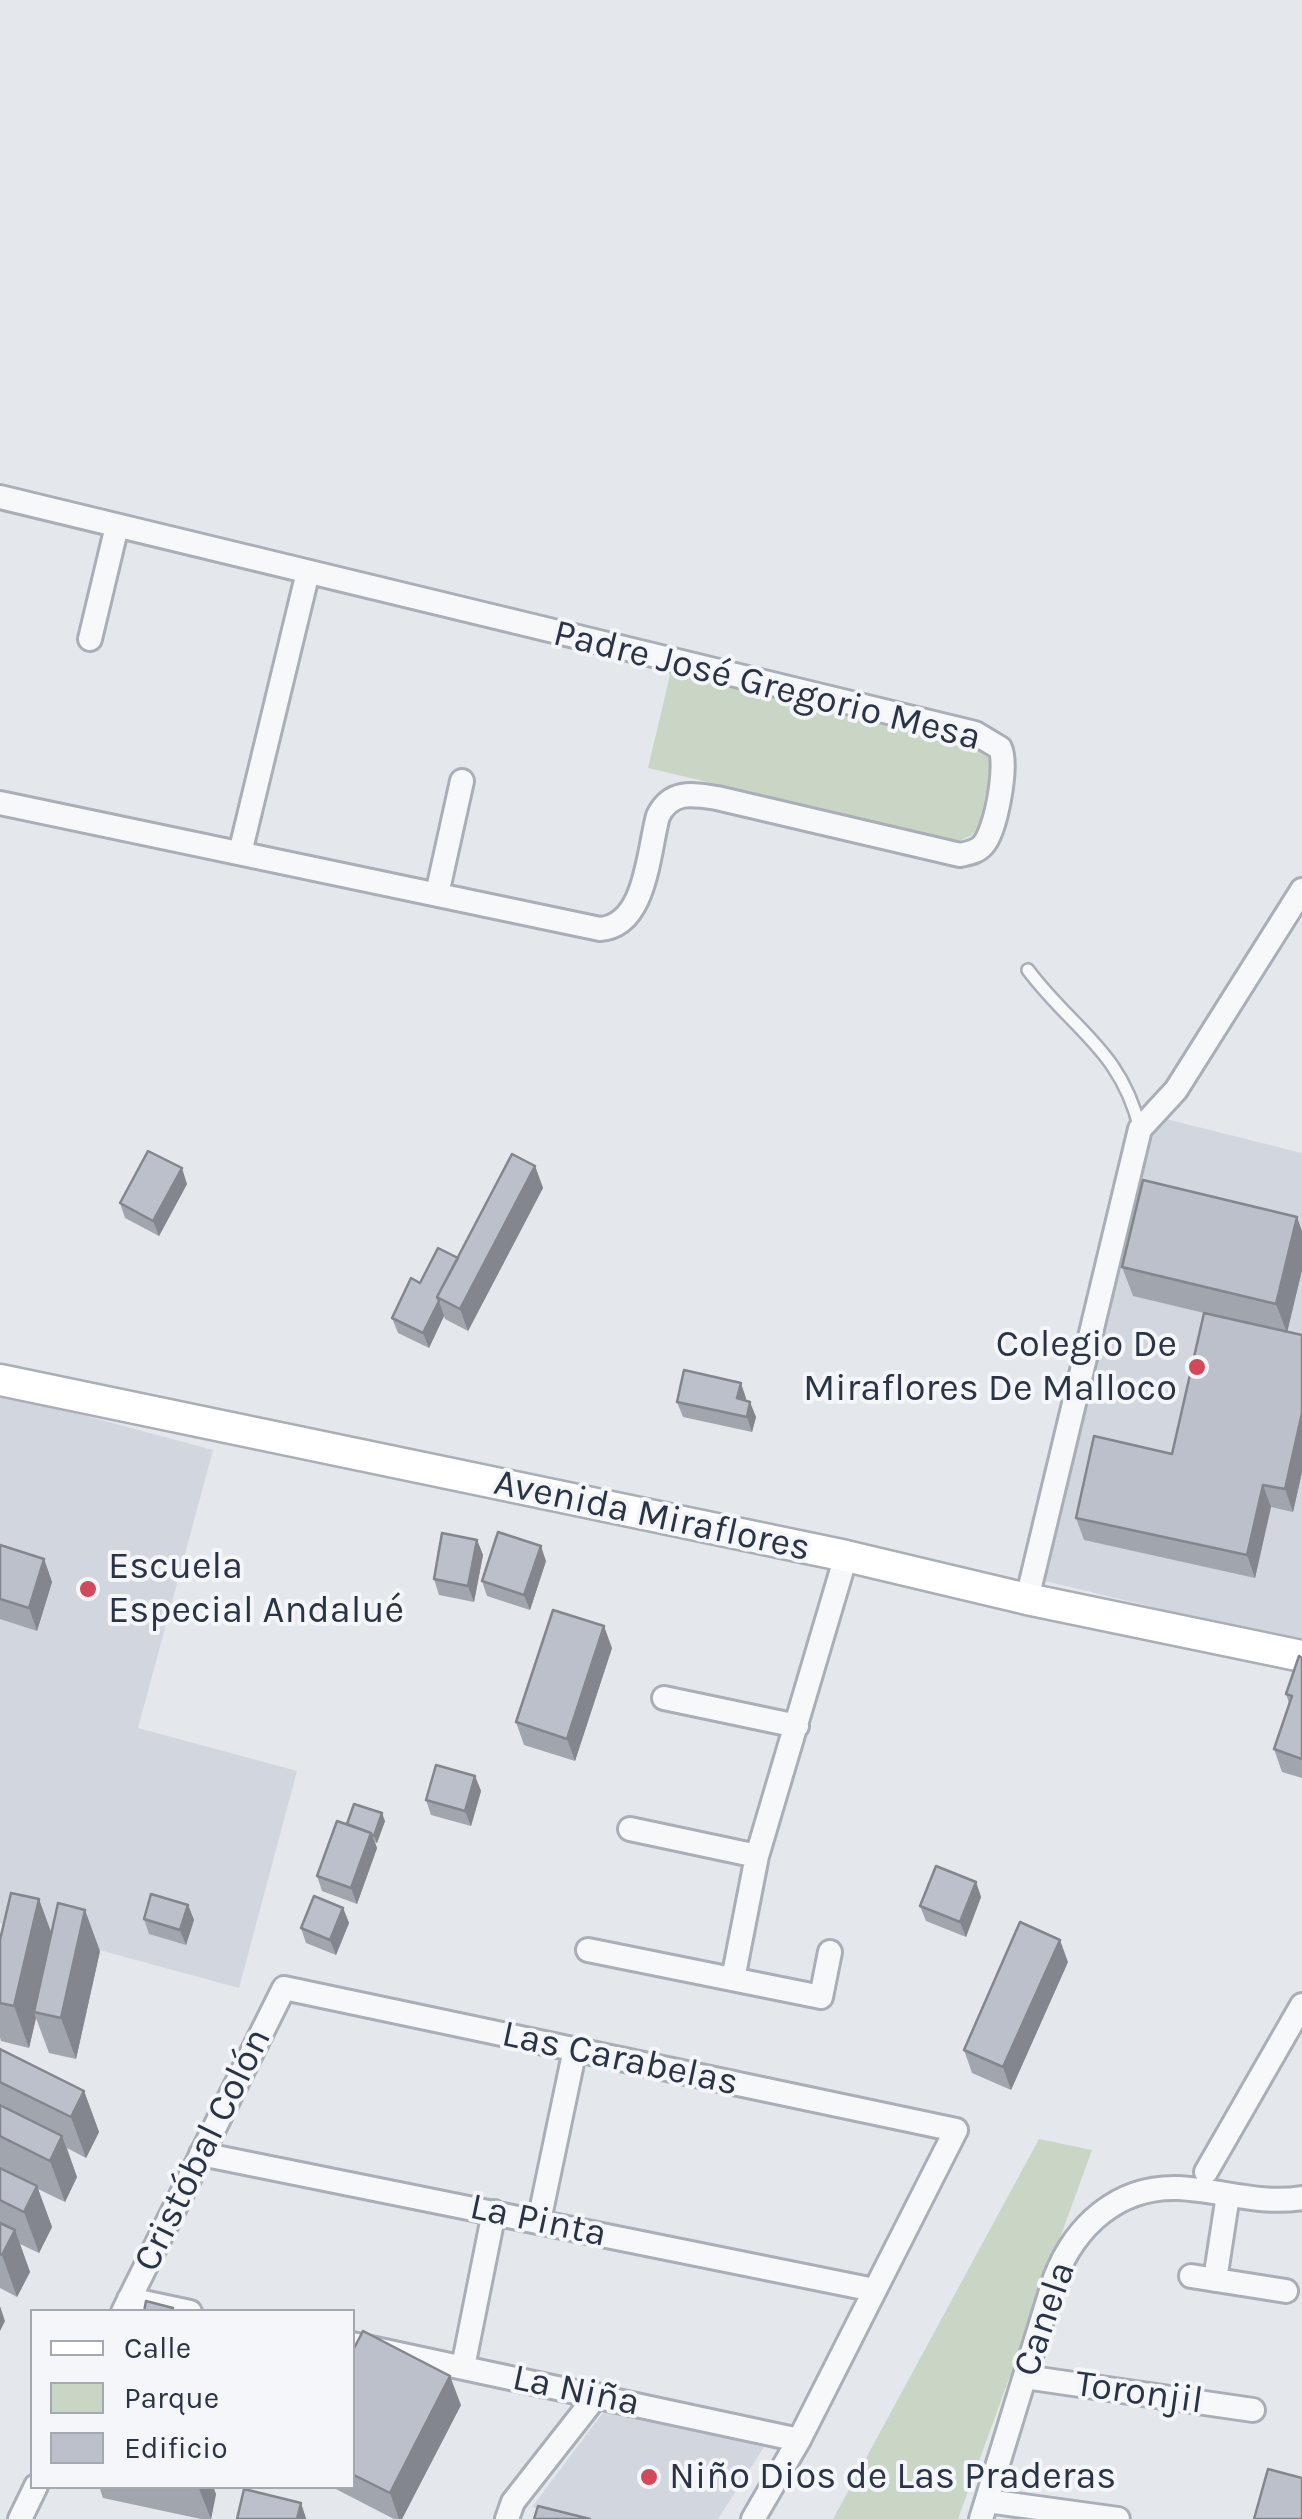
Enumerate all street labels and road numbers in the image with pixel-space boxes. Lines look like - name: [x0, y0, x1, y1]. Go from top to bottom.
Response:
- street label: Padre José Gregorio Mesa: [549, 611, 985, 761]
- street label: Avenida Miraflores: [490, 1460, 814, 1572]
- street label: Las Carabelas: [498, 2012, 742, 2106]
- street label: Cristóbal Colón: [124, 2021, 282, 2279]
- street label: La Pinta: [466, 2184, 610, 2258]
- street label: Canela: [1004, 2256, 1086, 2382]
- street label: La Niña: [508, 2355, 644, 2427]
- street label: Toronjil: [1072, 2362, 1206, 2424]

